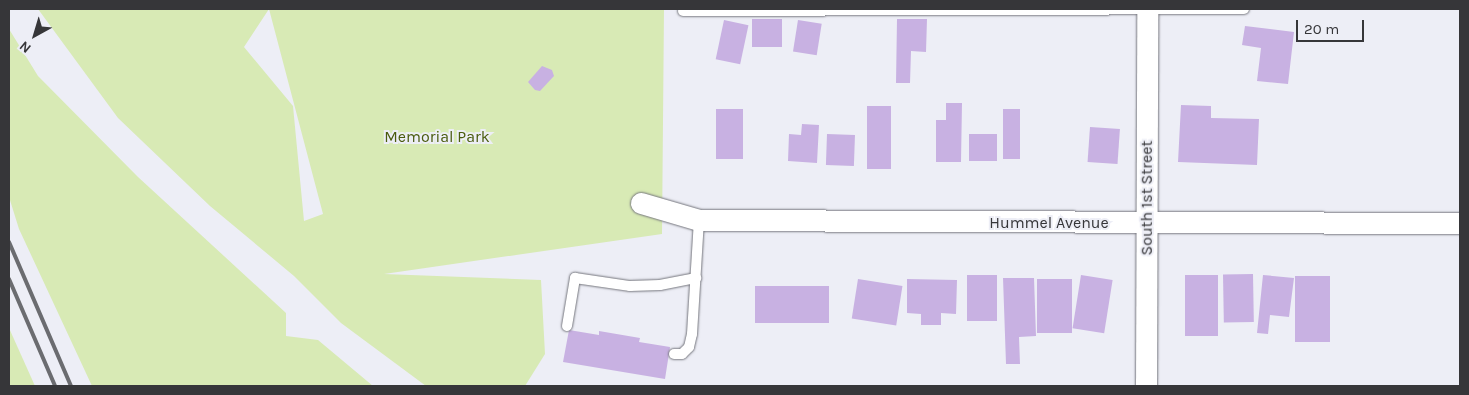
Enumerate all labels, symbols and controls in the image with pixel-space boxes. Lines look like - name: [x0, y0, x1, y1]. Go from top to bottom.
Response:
- north arrow: [10, 10, 60, 60]
- scale bar: [1299, 10, 1366, 42]
- text: 20 m: [1304, 20, 1339, 38]
- text: N: [16, 37, 35, 57]
- park label: Memorial Park: [384, 127, 490, 147]
- street label: South 1st Street: [1137, 140, 1157, 256]
- street label: Hummel Avenue: [989, 213, 1109, 233]

